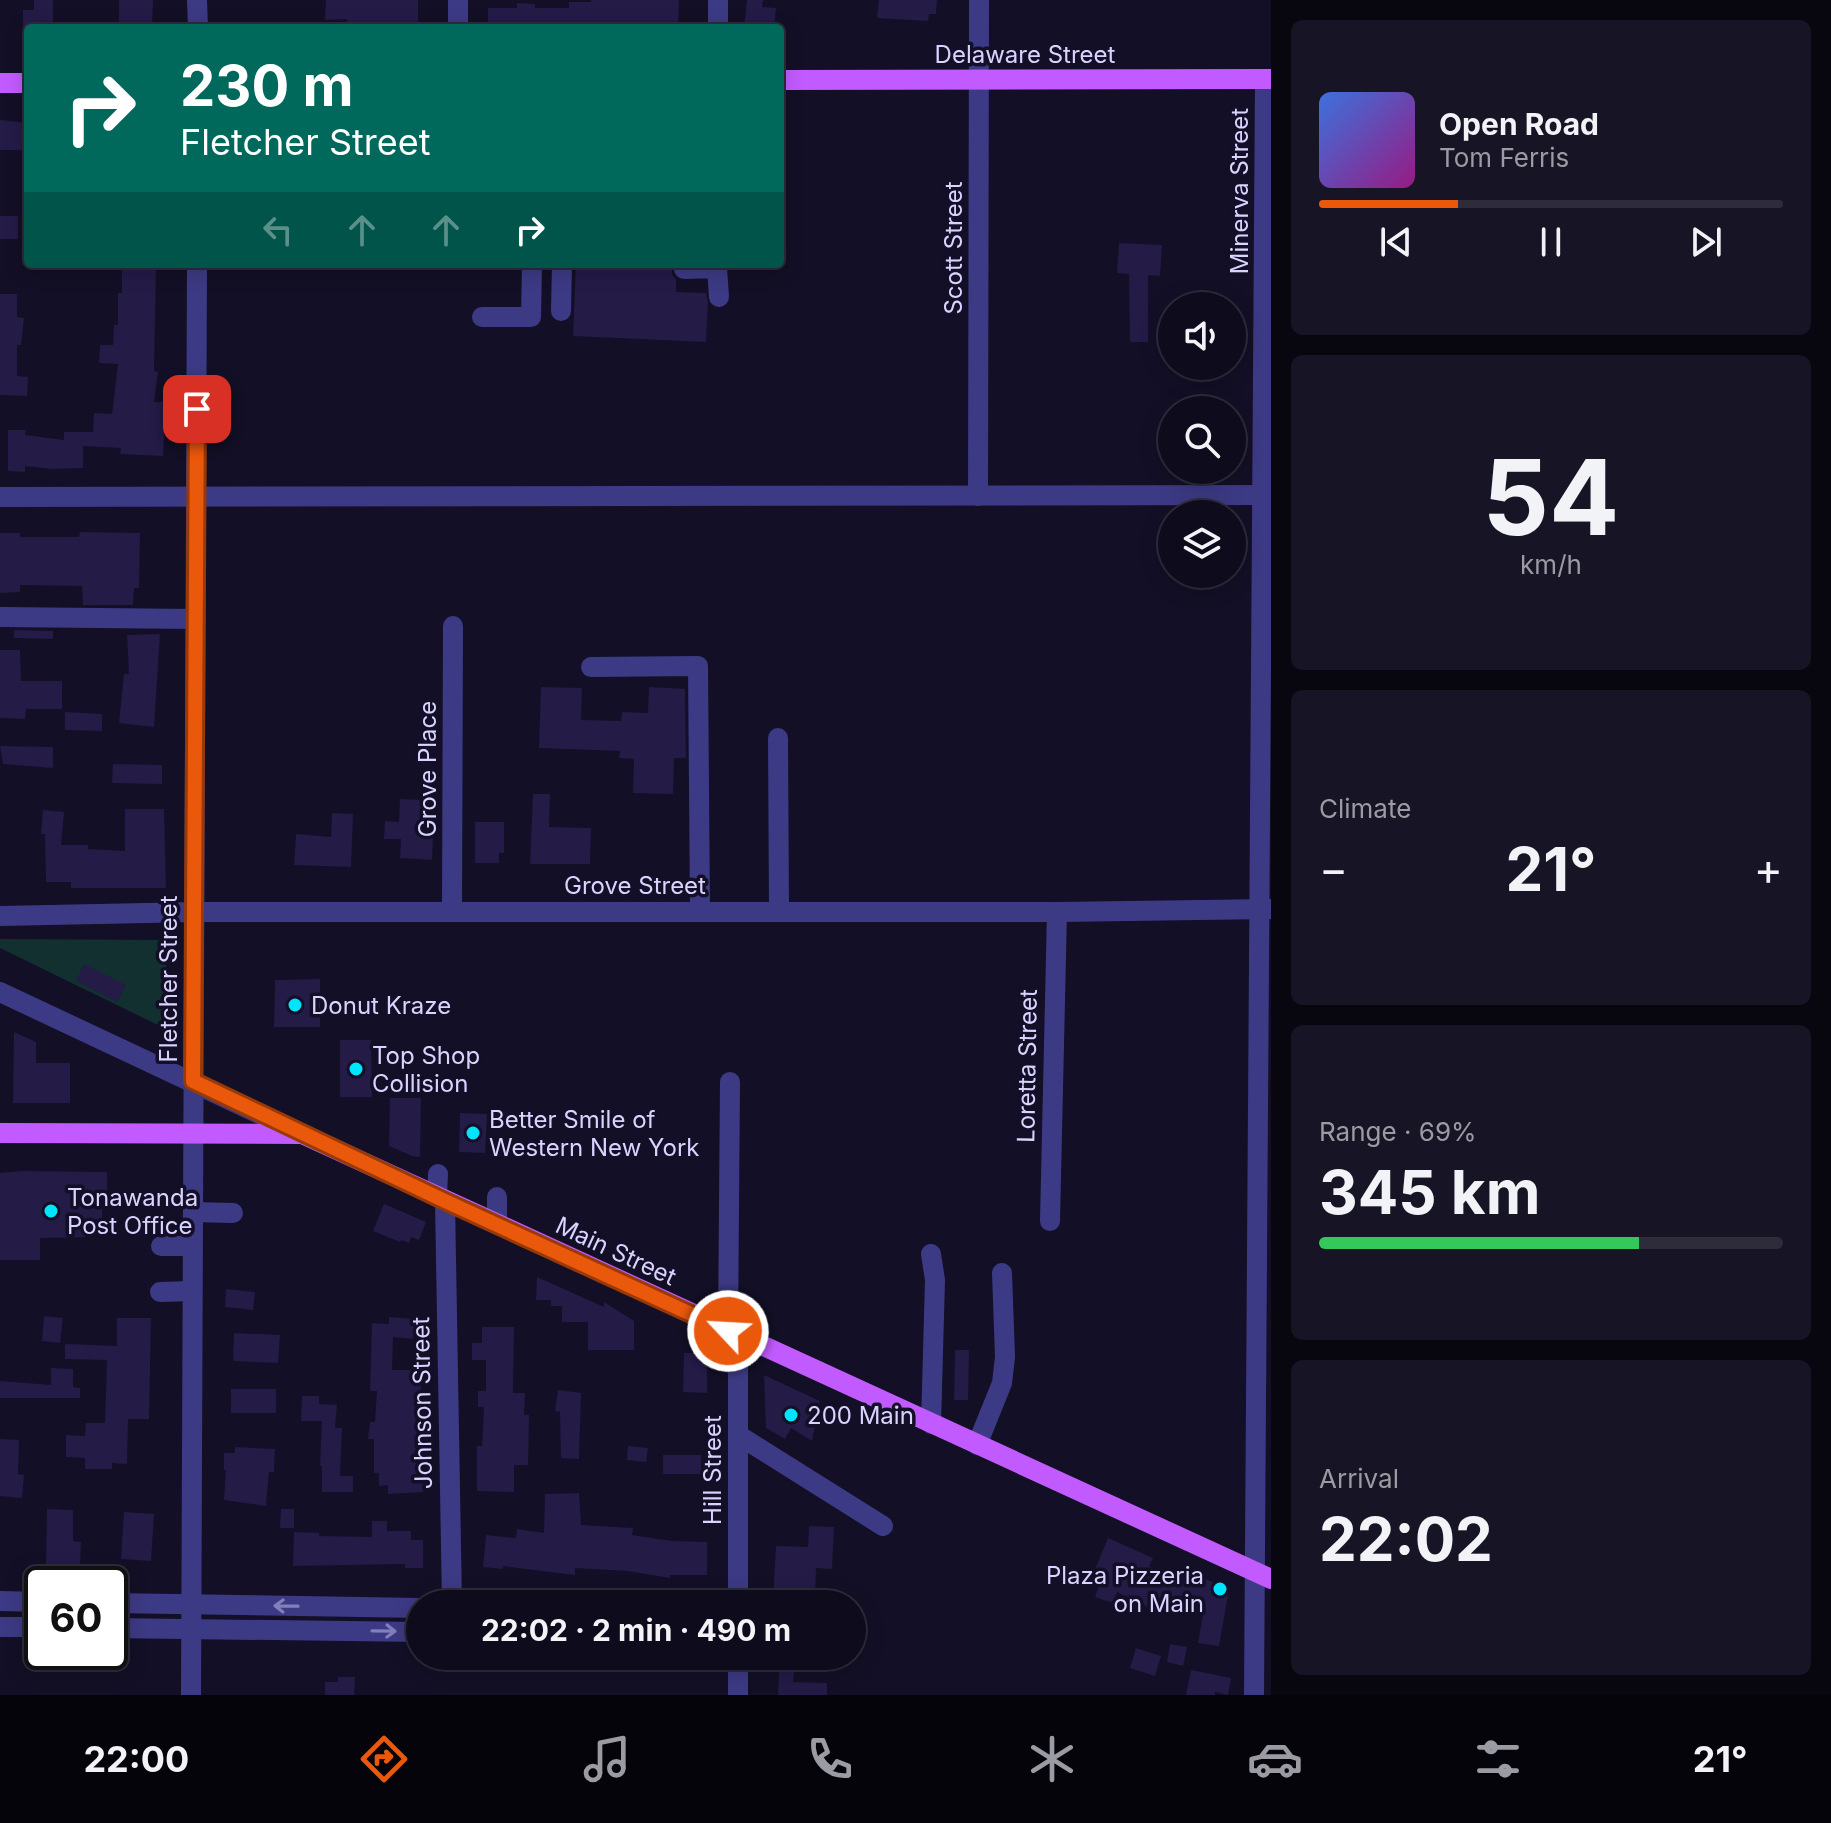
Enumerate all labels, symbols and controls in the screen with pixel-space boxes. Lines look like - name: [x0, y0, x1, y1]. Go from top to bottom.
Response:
- street label: Delaware Street: [935, 40, 1116, 69]
- text: 230 m: [180, 52, 354, 120]
- icon: right: [48, 56, 152, 160]
- text: Open Road: [1439, 106, 1599, 142]
- street label: Minerva Street: [1225, 108, 1254, 274]
- text: Fletcher Street: [180, 120, 431, 164]
- text: Tom Ferris: [1439, 142, 1569, 173]
- street label: Scott Street: [939, 181, 968, 315]
- icon: left: [256, 208, 300, 252]
- icon: ahead: [340, 208, 384, 252]
- icon: ahead: [424, 208, 468, 252]
- icon: right: [508, 208, 552, 252]
- icon: previous: [1374, 220, 1418, 264]
- icon: pause: [1529, 220, 1573, 264]
- icon: next: [1684, 220, 1728, 264]
- map controls: [1158, 292, 1246, 588]
- button: sound: [1158, 292, 1246, 380]
- pin: [163, 375, 231, 443]
- icon: arrive: [175, 387, 219, 431]
- button: search: [1158, 396, 1246, 484]
- text: 54: [1483, 434, 1619, 560]
- button: layers: [1158, 500, 1246, 588]
- text: km/h: [1520, 549, 1582, 580]
- street label: Grove Place: [413, 701, 442, 837]
- text: Climate: [1319, 793, 1411, 824]
- text: 21°: [1505, 833, 1597, 905]
- text: −: [1319, 842, 1348, 896]
- text: +: [1754, 842, 1783, 896]
- street label: Grove Street: [564, 871, 706, 900]
- street label: Fletcher Street: [154, 895, 183, 1063]
- street label: Loretta Street: [1011, 989, 1043, 1143]
- place label: Donut Kraze: [311, 991, 451, 1020]
- marker: Donut Kraze: [286, 996, 304, 1014]
- place label: Top Shop Collision: [372, 1041, 480, 1098]
- marker: Top Shop Collision: [347, 1060, 365, 1078]
- place label: Better Smile of Western New York: [489, 1105, 700, 1162]
- text: Range · 69%: [1319, 1116, 1477, 1147]
- marker: Better Smile of Western New York: [464, 1124, 482, 1142]
- text: 345 km: [1319, 1156, 1540, 1228]
- place label: Tonawanda Post Office: [67, 1183, 198, 1240]
- marker: Tonawanda Post Office: [42, 1202, 60, 1220]
- street label: Main Street: [551, 1210, 681, 1292]
- position arrow: [686, 1289, 770, 1373]
- street label: Johnson Street: [406, 1317, 438, 1489]
- place label: 200 Main: [807, 1401, 914, 1430]
- marker: 200 Main: [782, 1406, 800, 1424]
- street label: Hill Street: [698, 1415, 727, 1525]
- text: Arrival: [1319, 1463, 1399, 1494]
- text: 22:02: [1319, 1503, 1493, 1575]
- place label: Plaza Pizzeria on Main: [1046, 1561, 1204, 1618]
- speed limit sign: 60: [24, 1566, 128, 1670]
- marker: Plaza Pizzeria on Main: [1211, 1580, 1229, 1598]
- one-way arrow: [273, 1598, 300, 1614]
- text: 22:02 · 2 min · 490 m: [481, 1612, 791, 1648]
- one-way arrow: [370, 1623, 397, 1639]
- icon: directions: [356, 1731, 412, 1787]
- icon: music: [579, 1731, 635, 1787]
- icon: phone: [802, 1731, 858, 1787]
- icon: climate: [1024, 1731, 1080, 1787]
- icon: car: [1247, 1731, 1303, 1787]
- icon: filters: [1470, 1731, 1526, 1787]
- text: 22:00: [83, 1737, 189, 1781]
- text: 21°: [1693, 1737, 1748, 1781]

